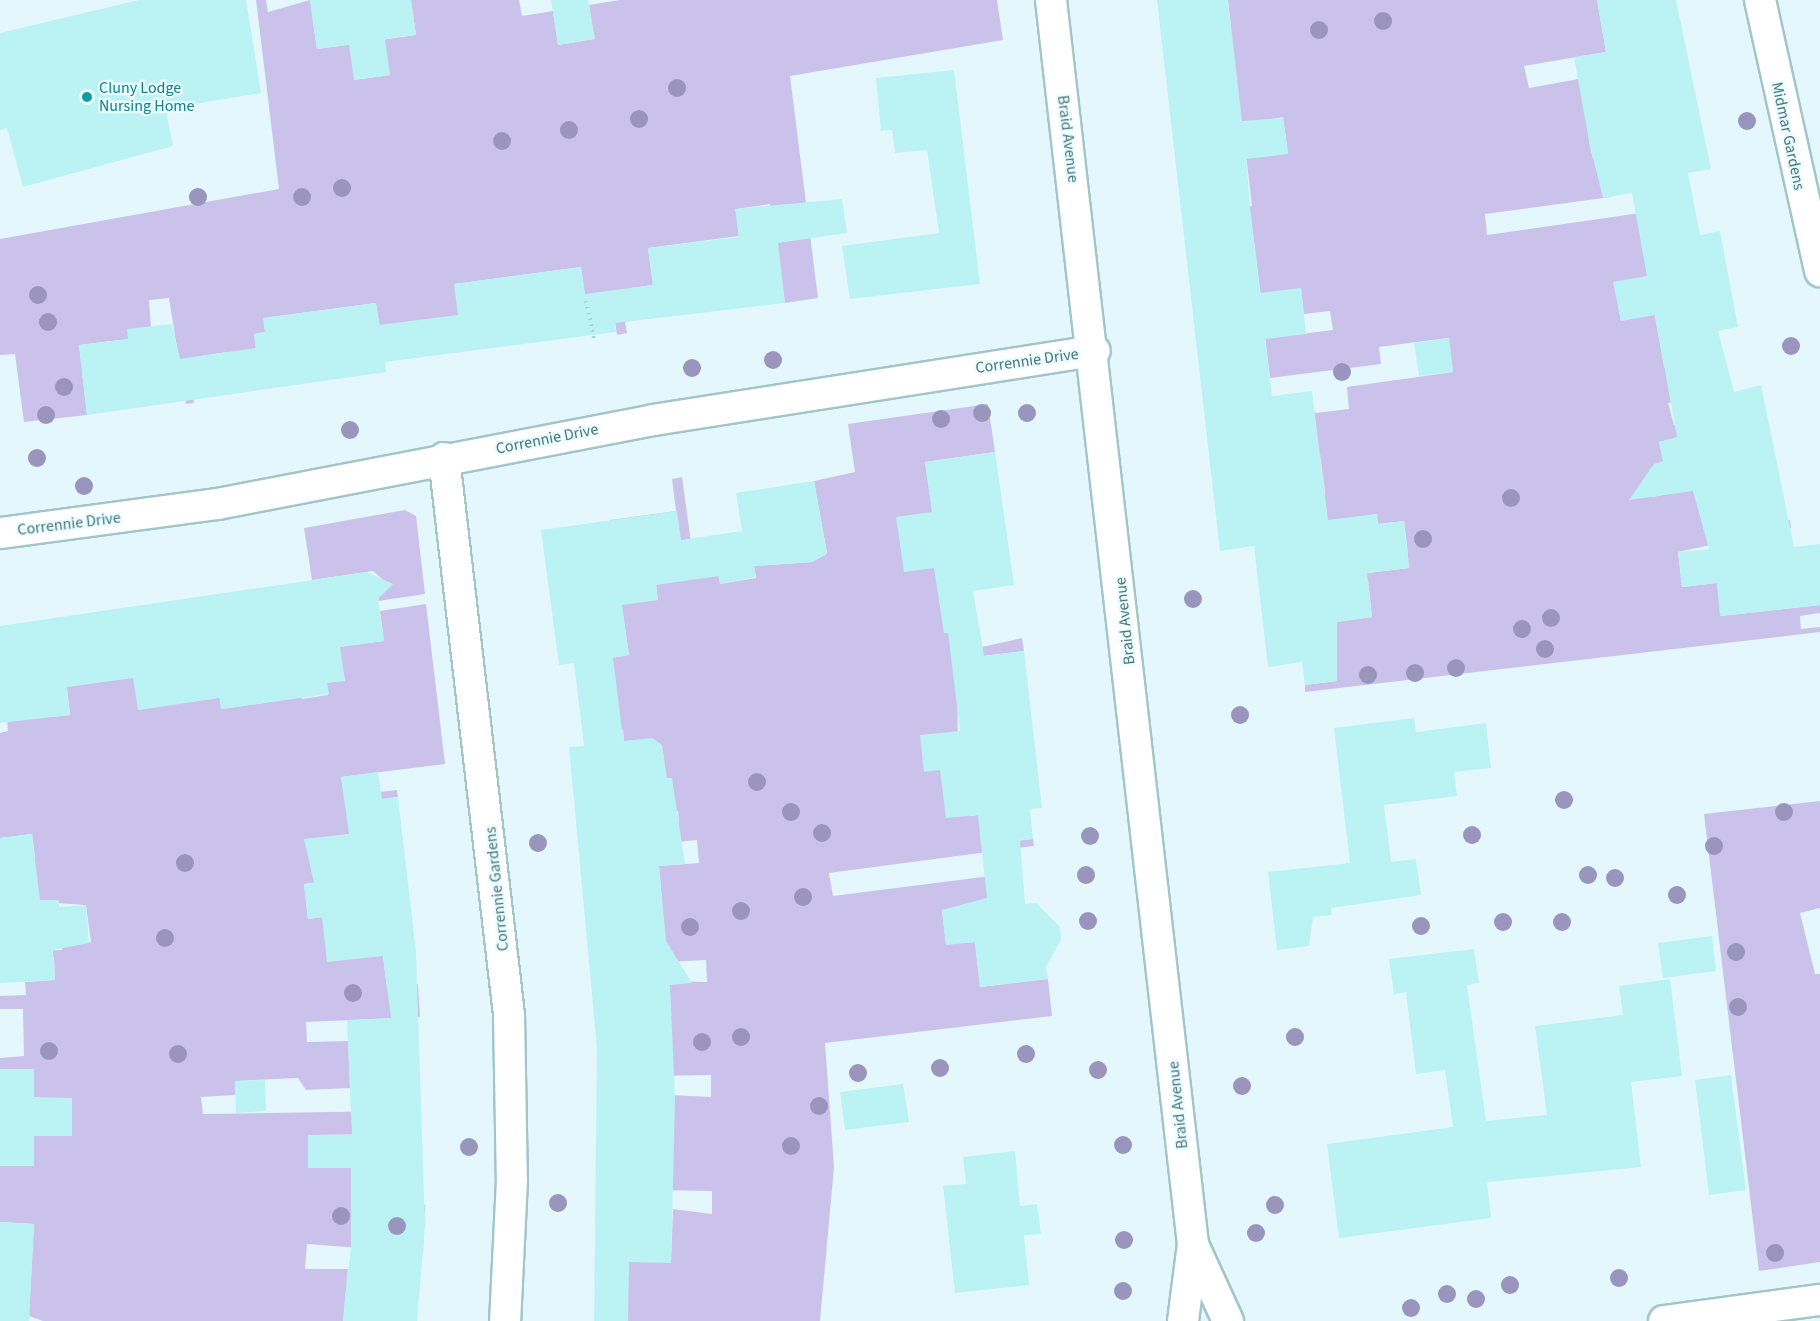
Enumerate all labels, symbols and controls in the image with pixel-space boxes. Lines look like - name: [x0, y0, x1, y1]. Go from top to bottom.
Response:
- place label: Cluny Lodge Nursing Home: [99, 78, 195, 116]
- street label: Midmar Gardens: [1767, 80, 1809, 192]
- marker: Cluny Lodge Nursing Home: [80, 90, 94, 104]
- street label: Braid Avenue: [1053, 94, 1083, 184]
- street label: Corrennie Drive: [974, 344, 1080, 378]
- street label: Corrennie Drive: [494, 420, 600, 458]
- street label: Corrennie Drive: [16, 508, 122, 540]
- street label: Braid Avenue: [1111, 576, 1139, 666]
- street label: Corrennie Gardens: [481, 826, 513, 952]
- street label: Braid Avenue: [1164, 1060, 1192, 1150]

